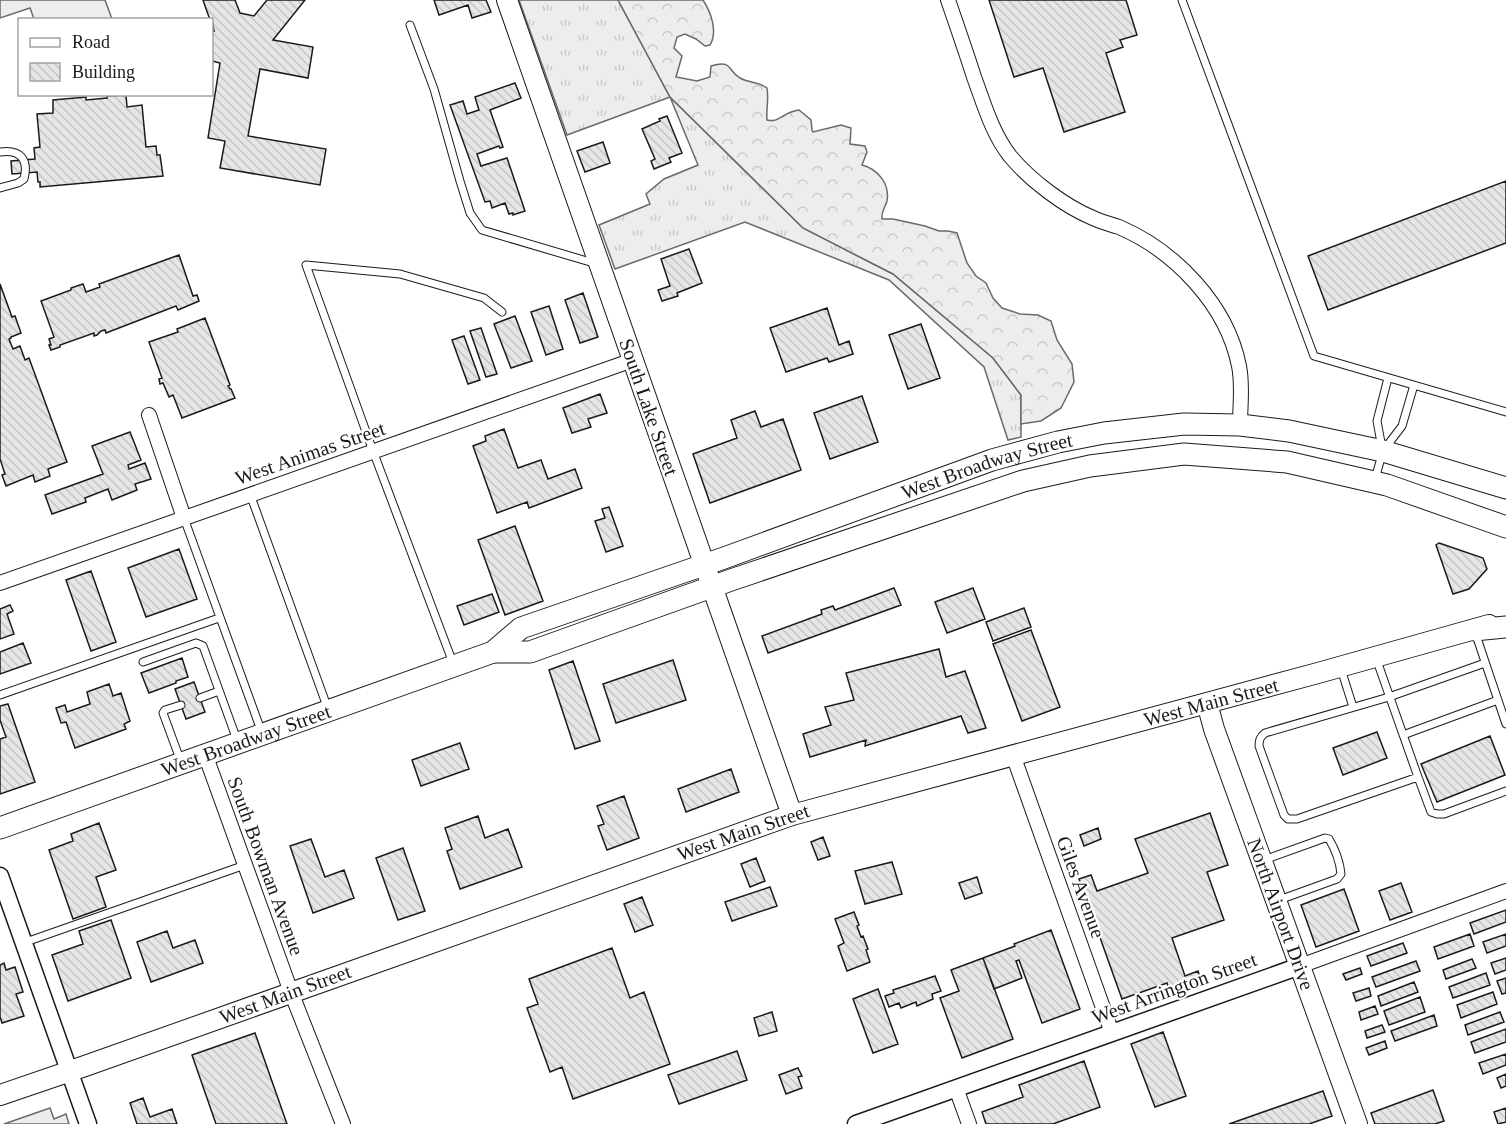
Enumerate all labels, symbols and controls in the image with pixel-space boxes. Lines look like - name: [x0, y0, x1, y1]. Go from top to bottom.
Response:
- legend: [18, 18, 213, 96]
- text: Road: [72, 32, 110, 52]
- text: Building: [72, 62, 135, 82]
- street label: South Lake Street: [615, 336, 683, 479]
- street label: West Animas Street: [232, 417, 388, 489]
- street label: West Broadway Street: [898, 428, 1075, 503]
- street label: West Main Street: [1141, 673, 1281, 731]
- street label: West Broadway Street: [158, 700, 334, 781]
- street label: South Bowman Avenue: [223, 774, 309, 958]
- street label: West Main Street: [674, 799, 812, 865]
- street label: Giles Avenue: [1052, 833, 1110, 941]
- street label: North Airport Drive: [1242, 835, 1319, 993]
- street label: West Arrington Street: [1089, 948, 1260, 1029]
- street label: West Main Street: [216, 960, 354, 1028]

